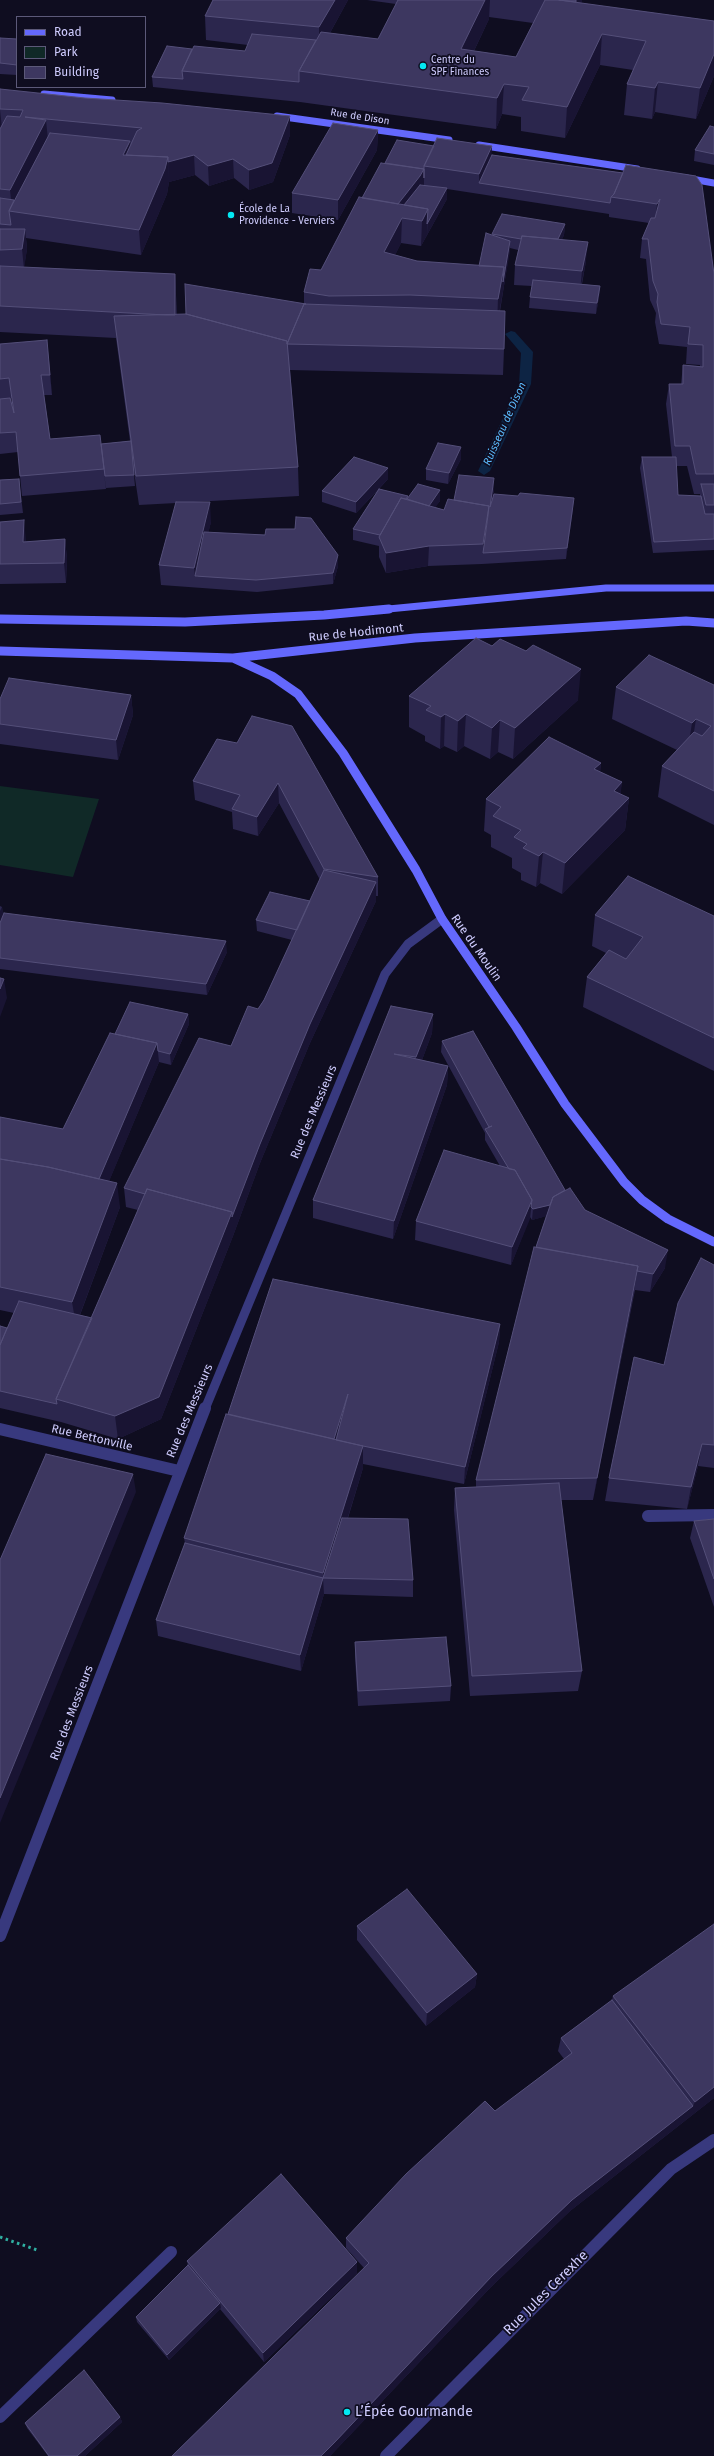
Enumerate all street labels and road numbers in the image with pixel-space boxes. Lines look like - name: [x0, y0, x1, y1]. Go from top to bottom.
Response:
- street label: Rue de Dison: [330, 106, 390, 128]
- street label: Rue de Hodimont: [308, 621, 404, 645]
- street label: Rue du Moulin: [448, 912, 504, 984]
- street label: Rue des Messieurs: [288, 1063, 340, 1161]
- street label: Rue des Messieurs: [164, 1362, 216, 1460]
- street label: Rue Bettonville: [50, 1422, 134, 1454]
- street label: Rue des Messieurs: [47, 1664, 97, 1762]
- street label: Rue Jules Cerexhe: [500, 2247, 592, 2339]

